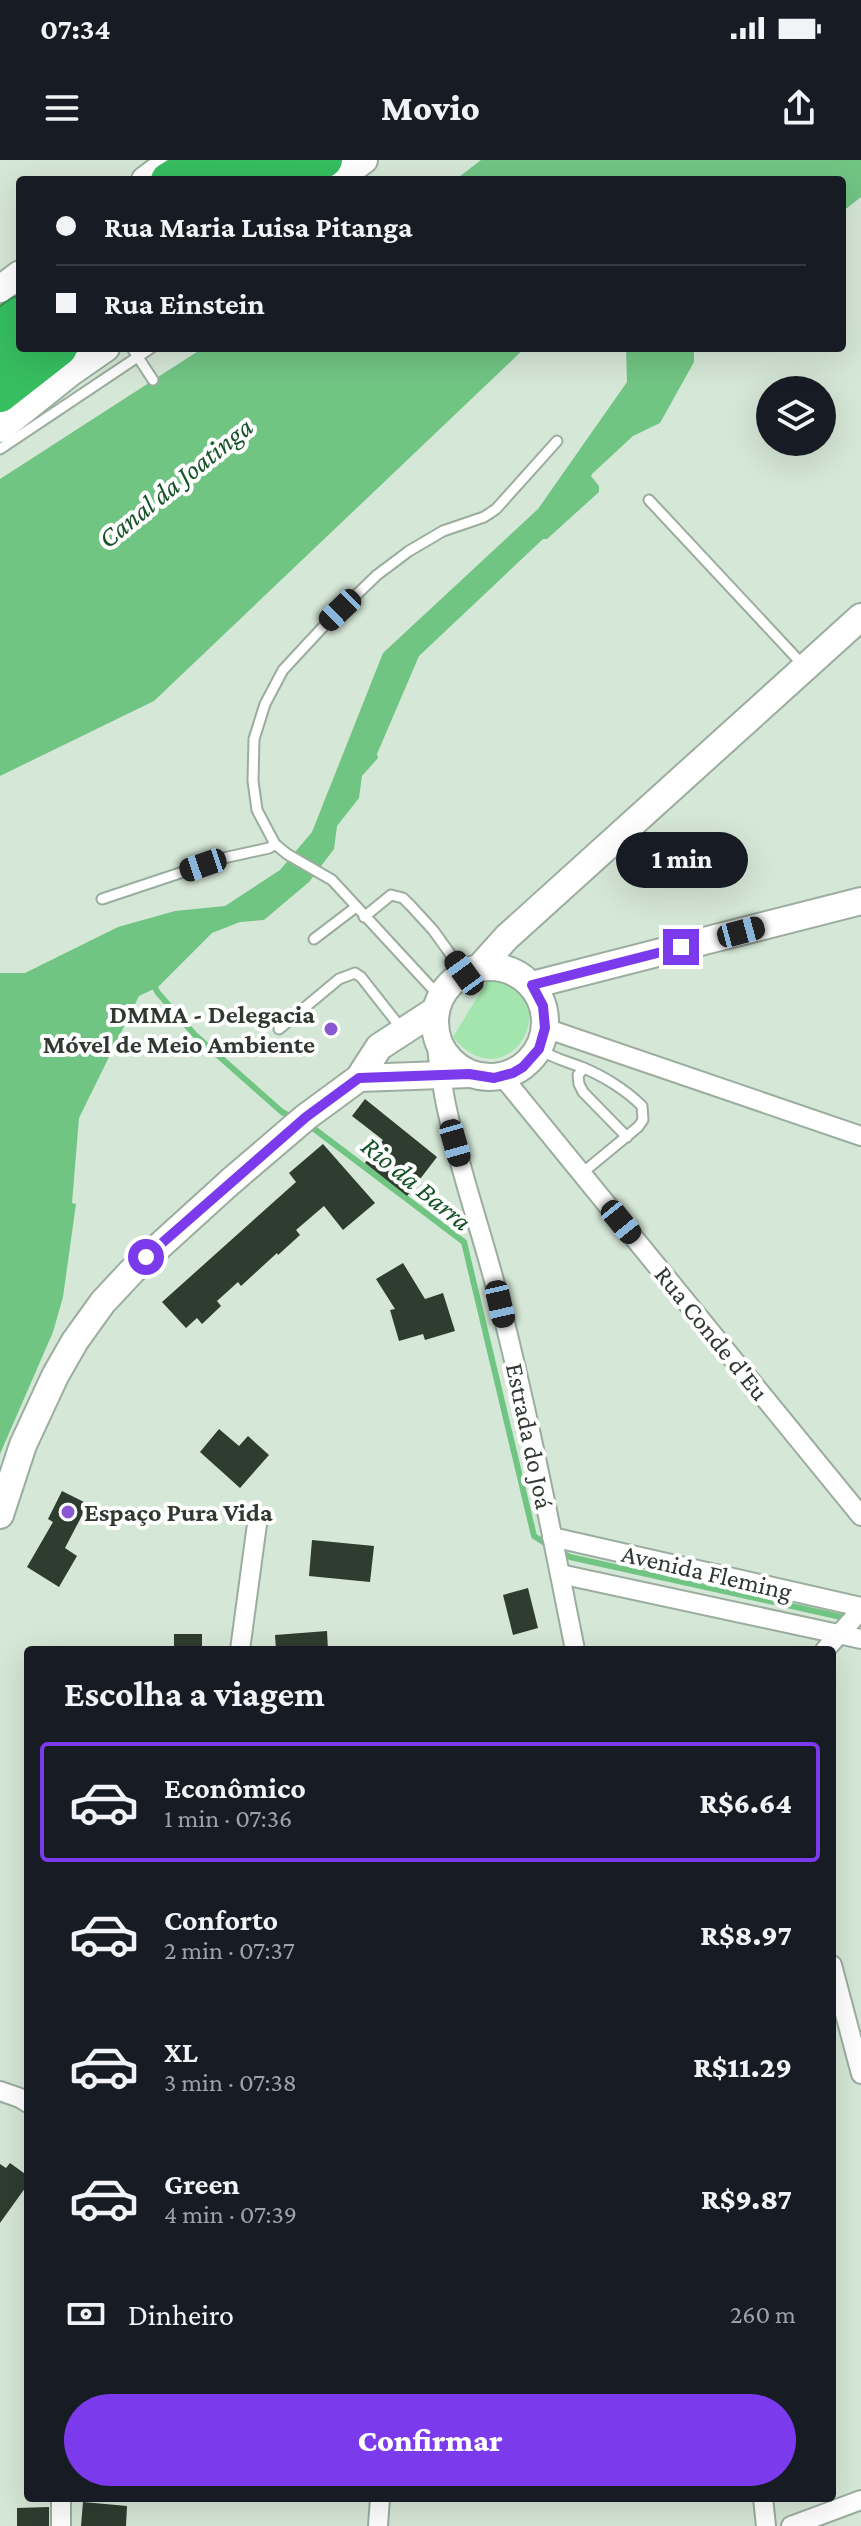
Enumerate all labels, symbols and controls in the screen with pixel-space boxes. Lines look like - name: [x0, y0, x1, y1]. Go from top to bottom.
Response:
- text: 07:34: [40, 12, 111, 45]
- icon: menu: [40, 86, 84, 130]
- icon: share: [777, 86, 821, 130]
- text: Movio: [381, 88, 480, 128]
- text: Rua Maria Luisa Pitanga: [104, 210, 413, 243]
- text: Rua Einstein: [104, 287, 265, 320]
- map controls: [756, 376, 836, 456]
- button: layers: [756, 376, 836, 456]
- water label: Canal da Joatinga: [92, 411, 259, 554]
- car: [314, 585, 366, 635]
- callout: 1 min: [615, 831, 747, 887]
- text: 1 min: [652, 845, 712, 874]
- car: [176, 846, 230, 884]
- car: [715, 914, 767, 950]
- route end: [663, 929, 699, 965]
- car: [440, 947, 488, 999]
- place label: DMMA - Delegacia Móvel de Meio Ambiente: [43, 1000, 315, 1059]
- marker: DMMA - Delegacia Móvel de Meio Ambiente: [322, 1020, 340, 1038]
- car: [437, 1117, 473, 1169]
- water label: Rio da Barra: [356, 1130, 478, 1237]
- car: [597, 1196, 645, 1248]
- route start: [128, 1239, 164, 1275]
- street label: Rua Conde d'Eu: [649, 1260, 775, 1406]
- car: [483, 1278, 517, 1330]
- street label: Estrada do Joá: [500, 1361, 559, 1512]
- place label: Espaço Pura Vida: [84, 1498, 273, 1527]
- marker: Espaço Pura Vida: [59, 1503, 77, 1521]
- street label: Avenida Fleming: [619, 1539, 795, 1606]
- text: Escolha a viagem: [64, 1674, 325, 1714]
- icon: car: [68, 1766, 140, 1838]
- text: Econômico: [164, 1771, 306, 1804]
- text: R$6.64: [699, 1786, 792, 1819]
- text: 1 min · 07:36: [164, 1804, 292, 1833]
- icon: car: [68, 1898, 140, 1970]
- text: Conforto: [164, 1903, 278, 1936]
- text: R$8.97: [700, 1918, 792, 1951]
- text: 2 min · 07:37: [164, 1936, 295, 1965]
- icon: car: [68, 2030, 140, 2102]
- text: XL: [164, 2035, 198, 2068]
- text: R$11.29: [693, 2050, 792, 2083]
- text: 3 min · 07:38: [164, 2068, 297, 2097]
- icon: car: [68, 2162, 140, 2234]
- text: Green: [164, 2167, 240, 2200]
- text: R$9.87: [701, 2182, 792, 2215]
- text: 4 min · 07:39: [164, 2200, 297, 2229]
- icon: cash: [64, 2292, 108, 2336]
- text: Dinheiro: [128, 2298, 234, 2331]
- text: 260 m: [730, 2300, 796, 2329]
- button: Confirmar: [64, 2394, 796, 2486]

